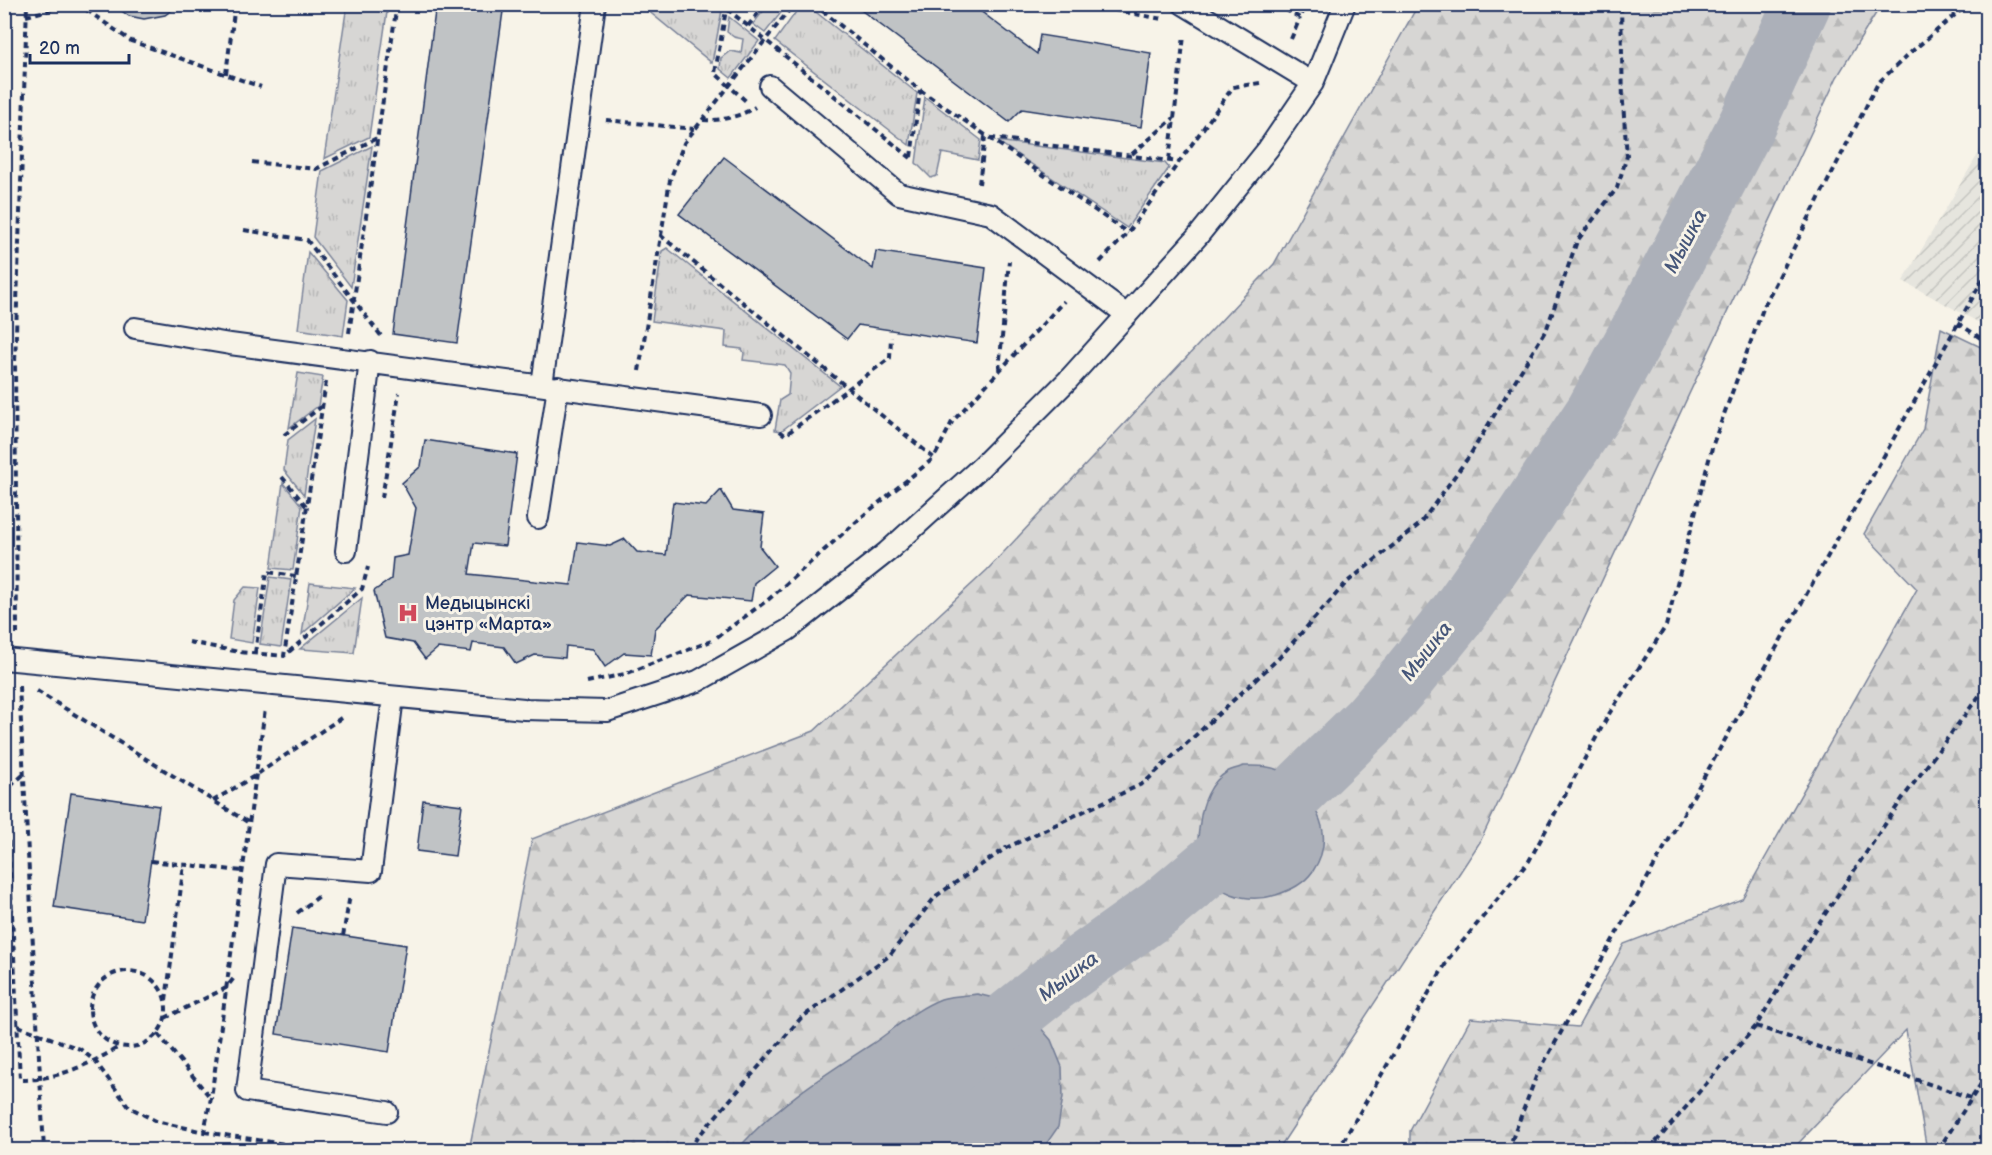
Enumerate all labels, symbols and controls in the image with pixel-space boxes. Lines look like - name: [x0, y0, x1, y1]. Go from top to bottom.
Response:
- scale bar: [30, 27, 129, 65]
- text: 20 m: [39, 38, 80, 59]
- water label: Мышка: [1659, 205, 1713, 278]
- place label: Медыцынскі цэнтр «Марта»: [425, 593, 552, 635]
- hospital icon: Медыцынскі цэнтр «Марта»: [396, 601, 420, 625]
- water label: Мышка: [1396, 617, 1457, 686]
- water label: Мышка: [1034, 946, 1103, 1007]

